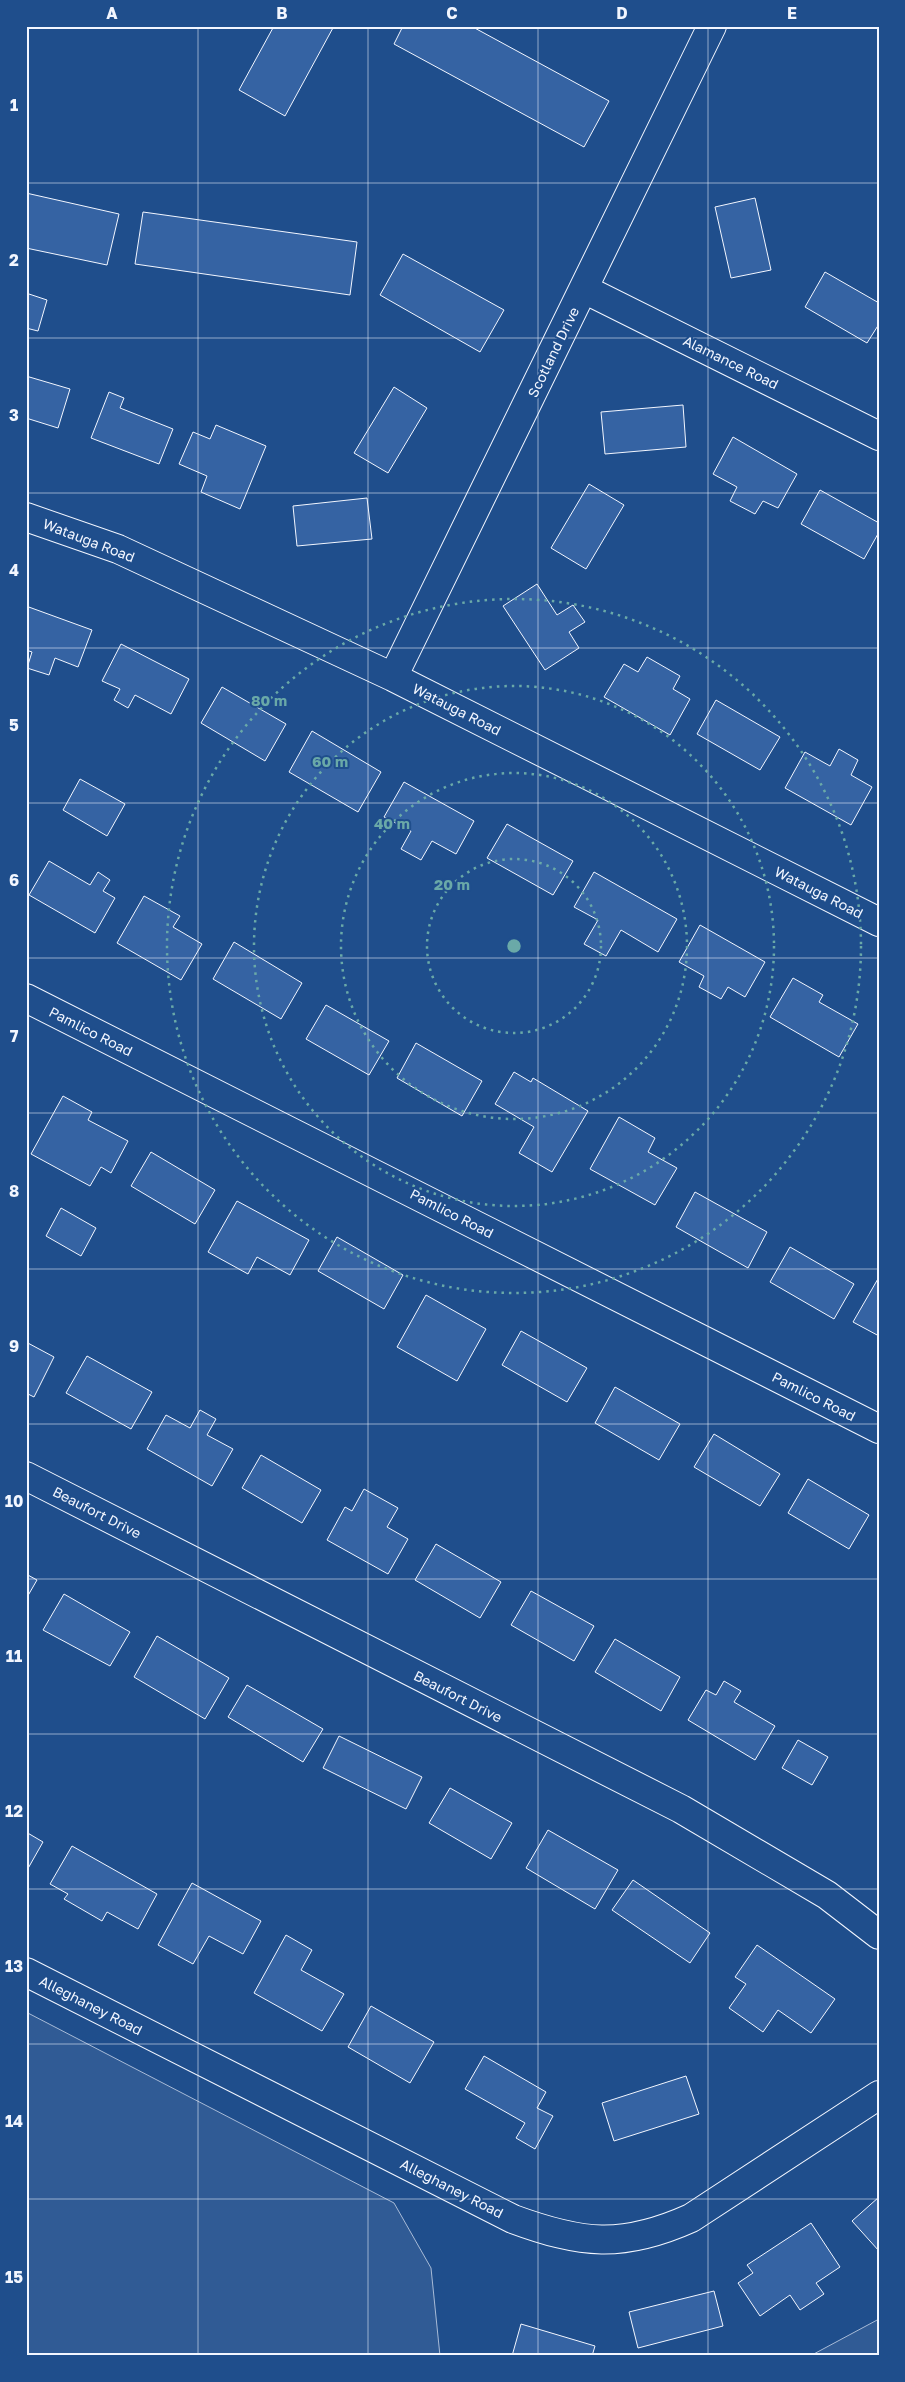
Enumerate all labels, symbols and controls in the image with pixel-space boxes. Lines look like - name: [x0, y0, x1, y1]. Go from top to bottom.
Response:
- text: A: [106, 3, 118, 23]
- text: B: [276, 3, 288, 23]
- text: C: [446, 3, 458, 23]
- text: D: [616, 3, 628, 23]
- text: E: [787, 3, 797, 23]
- text: 1: [10, 95, 18, 115]
- text: 2: [9, 250, 19, 270]
- street label: Scotland Drive: [524, 304, 582, 400]
- street label: Alamance Road: [681, 332, 781, 392]
- text: 3: [9, 405, 19, 425]
- street label: Watauga Road: [41, 515, 137, 565]
- text: 4: [9, 560, 19, 580]
- street label: Watauga Road: [410, 679, 504, 739]
- text: 80 m: [251, 691, 287, 709]
- text: 5: [9, 715, 19, 735]
- text: 60 m: [312, 752, 348, 770]
- text: 40 m: [374, 814, 410, 832]
- street label: Watauga Road: [772, 862, 866, 922]
- text: 6: [9, 870, 19, 890]
- text: 20 m: [434, 875, 470, 893]
- centre of rings: [505, 937, 523, 955]
- street label: Pamlico Road: [46, 1003, 136, 1059]
- text: 7: [10, 1026, 19, 1046]
- text: 8: [9, 1181, 19, 1201]
- street label: Pamlico Road: [407, 1185, 497, 1241]
- text: 9: [9, 1336, 19, 1356]
- street label: Pamlico Road: [769, 1368, 859, 1424]
- street label: Beaufort Drive: [50, 1482, 144, 1542]
- text: 10: [5, 1491, 23, 1511]
- text: 11: [6, 1646, 22, 1666]
- street label: Beaufort Drive: [411, 1666, 505, 1726]
- text: 12: [5, 1801, 23, 1821]
- text: 13: [5, 1956, 23, 1976]
- street label: Alleghaney Road: [37, 1972, 145, 2038]
- text: 14: [5, 2111, 23, 2131]
- street label: Alleghaney Road: [398, 2155, 506, 2221]
- text: 15: [5, 2267, 23, 2287]

